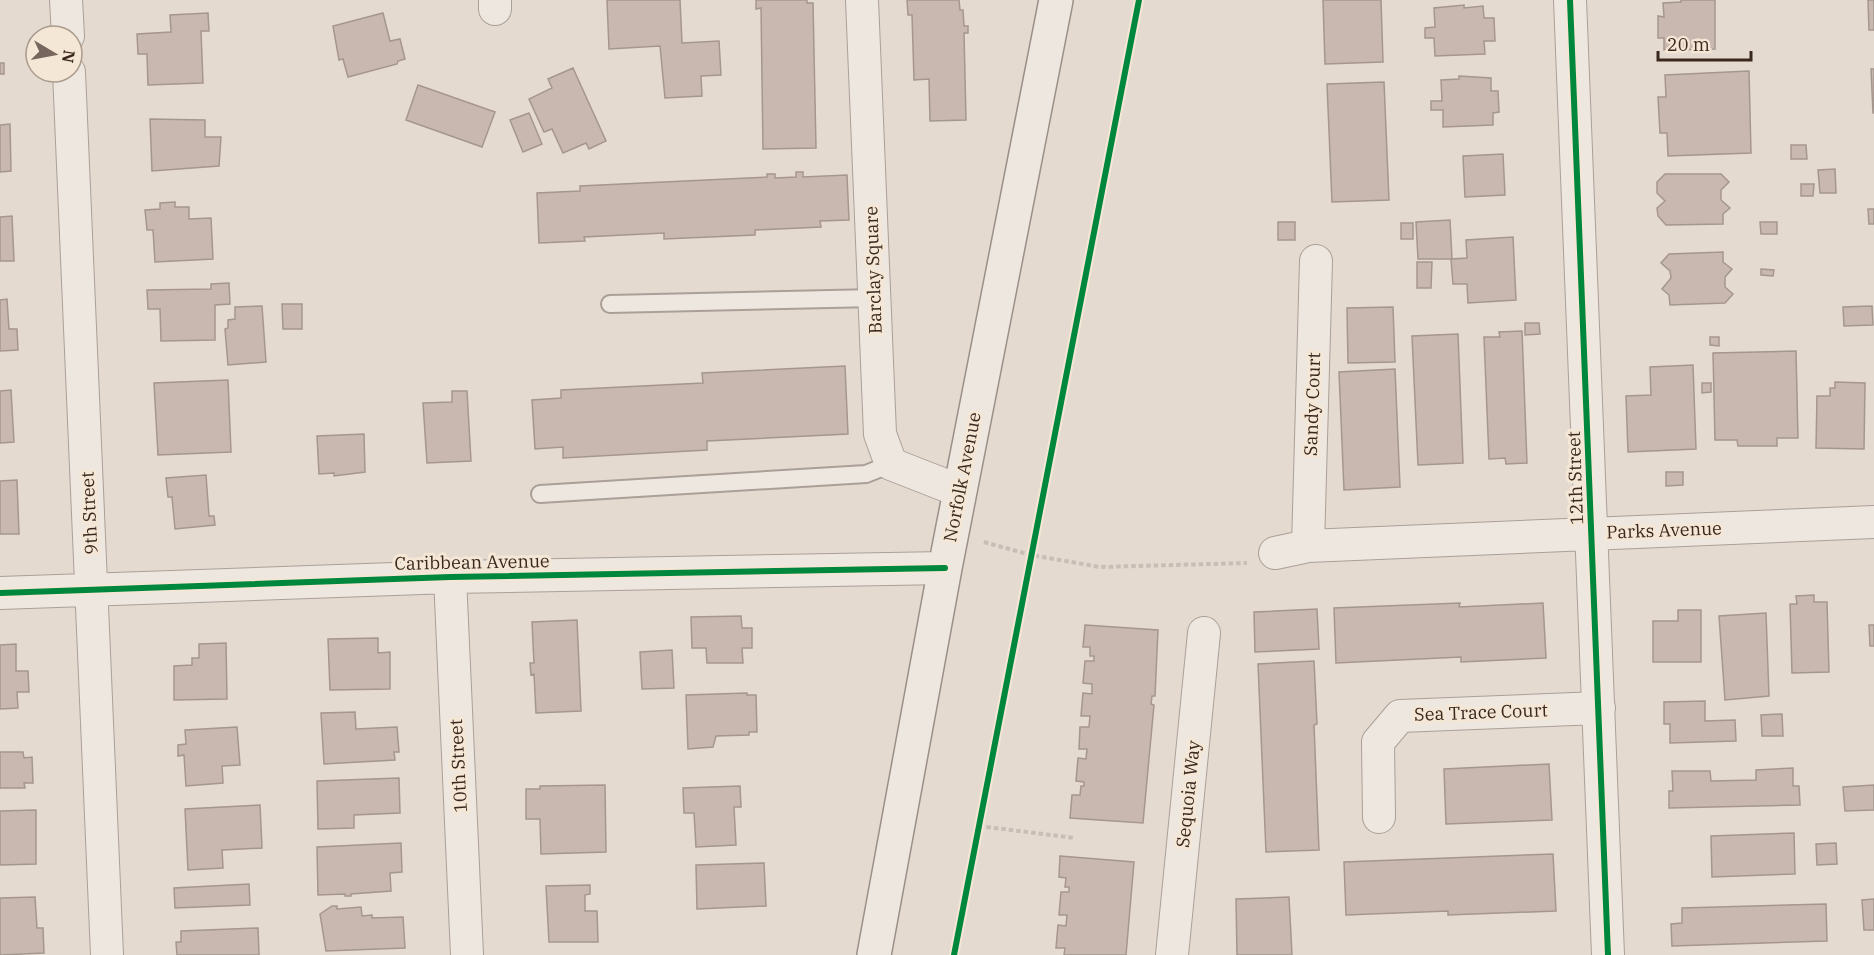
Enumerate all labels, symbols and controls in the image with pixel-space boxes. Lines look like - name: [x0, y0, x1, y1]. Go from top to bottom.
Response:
- north arrow: [24, 24, 84, 84]
- scale bar: [1658, 24, 1751, 62]
- text: 20 m: [1667, 33, 1710, 56]
- text: N: [58, 49, 80, 65]
- street label: Barclay Square: [859, 206, 887, 334]
- street label: Sandy Court: [1299, 352, 1325, 456]
- street label: Norfolk Avenue: [938, 410, 986, 544]
- street label: 12th Street: [1562, 431, 1588, 525]
- street label: 9th Street: [75, 471, 103, 555]
- street label: Parks Avenue: [1606, 516, 1722, 544]
- street label: Caribbean Avenue: [394, 549, 550, 575]
- street label: Sea Trace Court: [1414, 698, 1548, 726]
- street label: 10th Street: [444, 718, 472, 814]
- street label: Sequoia Way: [1171, 739, 1205, 849]

